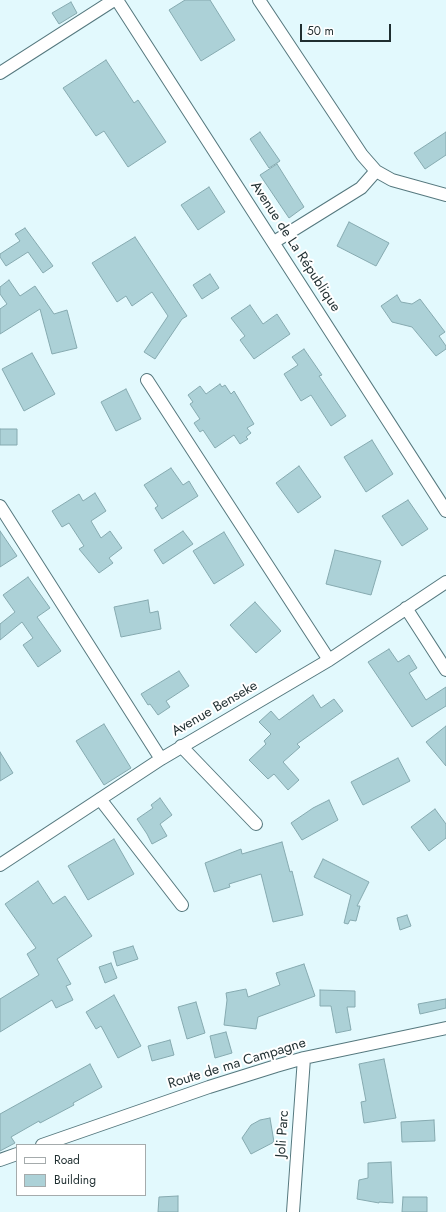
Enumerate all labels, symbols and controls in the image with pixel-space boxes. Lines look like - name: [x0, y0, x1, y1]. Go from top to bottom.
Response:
- scale bar: [302, 16, 393, 42]
- text: 50 m: [307, 22, 334, 40]
- street label: Avenue de La République: [247, 179, 343, 315]
- street label: Avenue Benseke: [169, 678, 261, 740]
- street label: Route de ma Campagne: [166, 1035, 308, 1093]
- street label: Joli Parc: [273, 1110, 293, 1158]
- legend: [16, 1144, 146, 1196]
- text: Road: [54, 1151, 80, 1169]
- text: Building: [54, 1171, 96, 1189]

